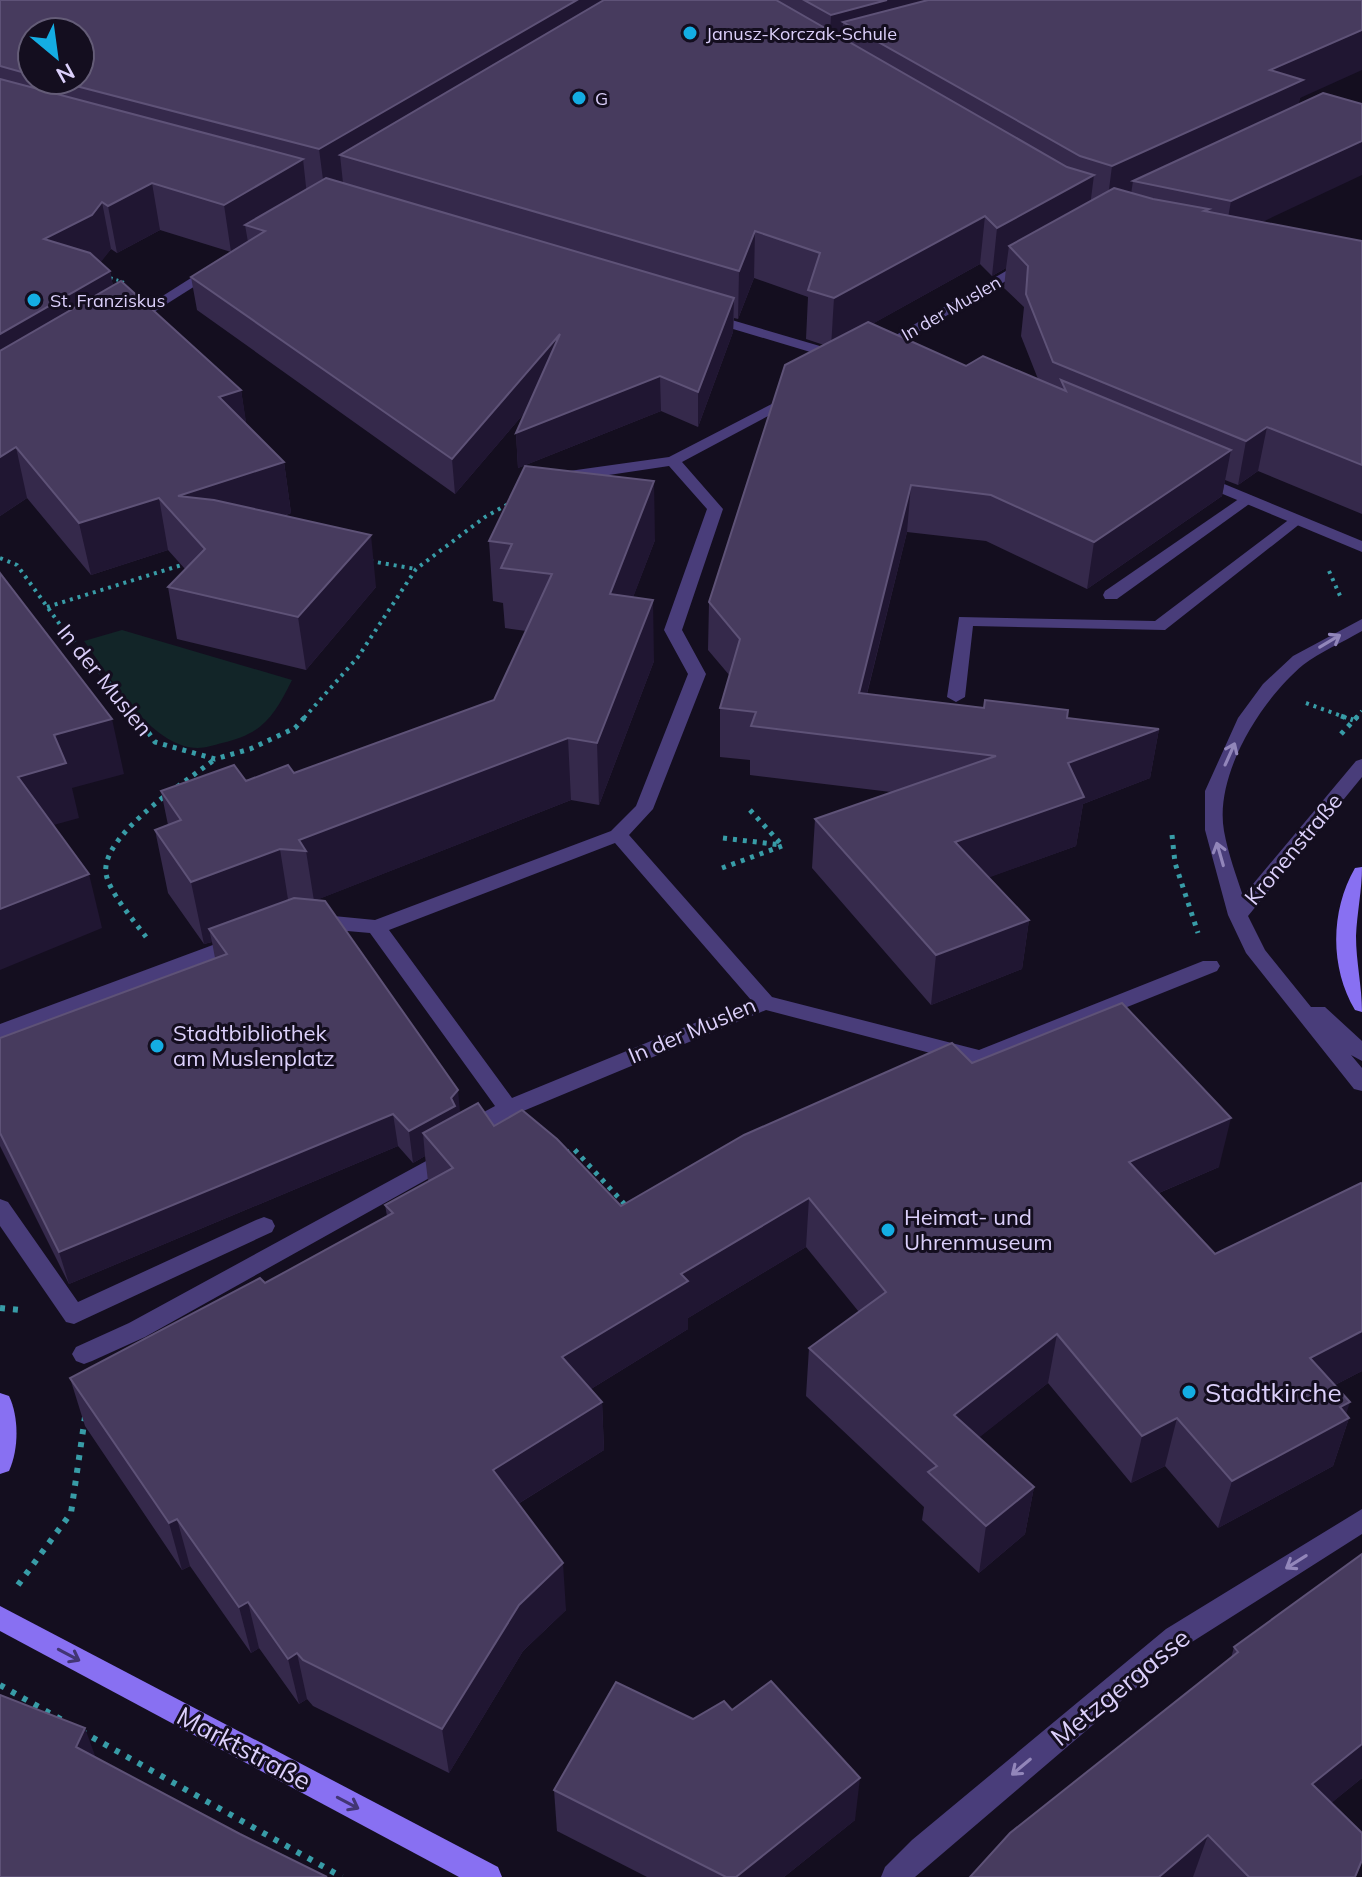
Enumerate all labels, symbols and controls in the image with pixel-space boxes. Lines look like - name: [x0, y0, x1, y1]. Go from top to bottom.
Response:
- north arrow: [16, 16, 96, 96]
- place label: Janusz-Korczak-Schule: [706, 22, 897, 45]
- marker: Janusz-Korczak-Schule: [681, 24, 699, 42]
- text: N: [52, 57, 80, 90]
- place label: G: [595, 87, 608, 110]
- marker: G: [570, 89, 588, 107]
- street label: In der Muslen: [897, 270, 1005, 346]
- place label: St. Franziskus: [50, 289, 165, 312]
- marker: St. Franziskus: [25, 291, 43, 309]
- street label: In der Muslen: [51, 618, 159, 742]
- one-way arrow: [1318, 633, 1341, 649]
- one-way arrow: [1223, 743, 1238, 767]
- street label: Kronenstraße: [1238, 787, 1348, 911]
- one-way arrow: [1212, 841, 1227, 867]
- street label: In der Muslen: [624, 991, 760, 1069]
- place label: Stadtbibliothek am Muslenplatz: [173, 1019, 335, 1072]
- marker: Stadtbibliothek am Muslenplatz: [148, 1037, 166, 1055]
- place label: Heimat- und Uhrenmuseum: [904, 1203, 1053, 1256]
- marker: Heimat- und Uhrenmuseum: [879, 1221, 897, 1239]
- place label: Stadtkirche: [1205, 1376, 1342, 1409]
- marker: Stadtkirche: [1180, 1383, 1198, 1401]
- one-way arrow: [1285, 1554, 1308, 1570]
- street label: Metzgergasse: [1044, 1621, 1196, 1753]
- one-way arrow: [57, 1647, 80, 1663]
- street label: Marktstraße: [171, 1699, 317, 1797]
- one-way arrow: [1011, 1758, 1032, 1776]
- one-way arrow: [336, 1795, 360, 1811]

